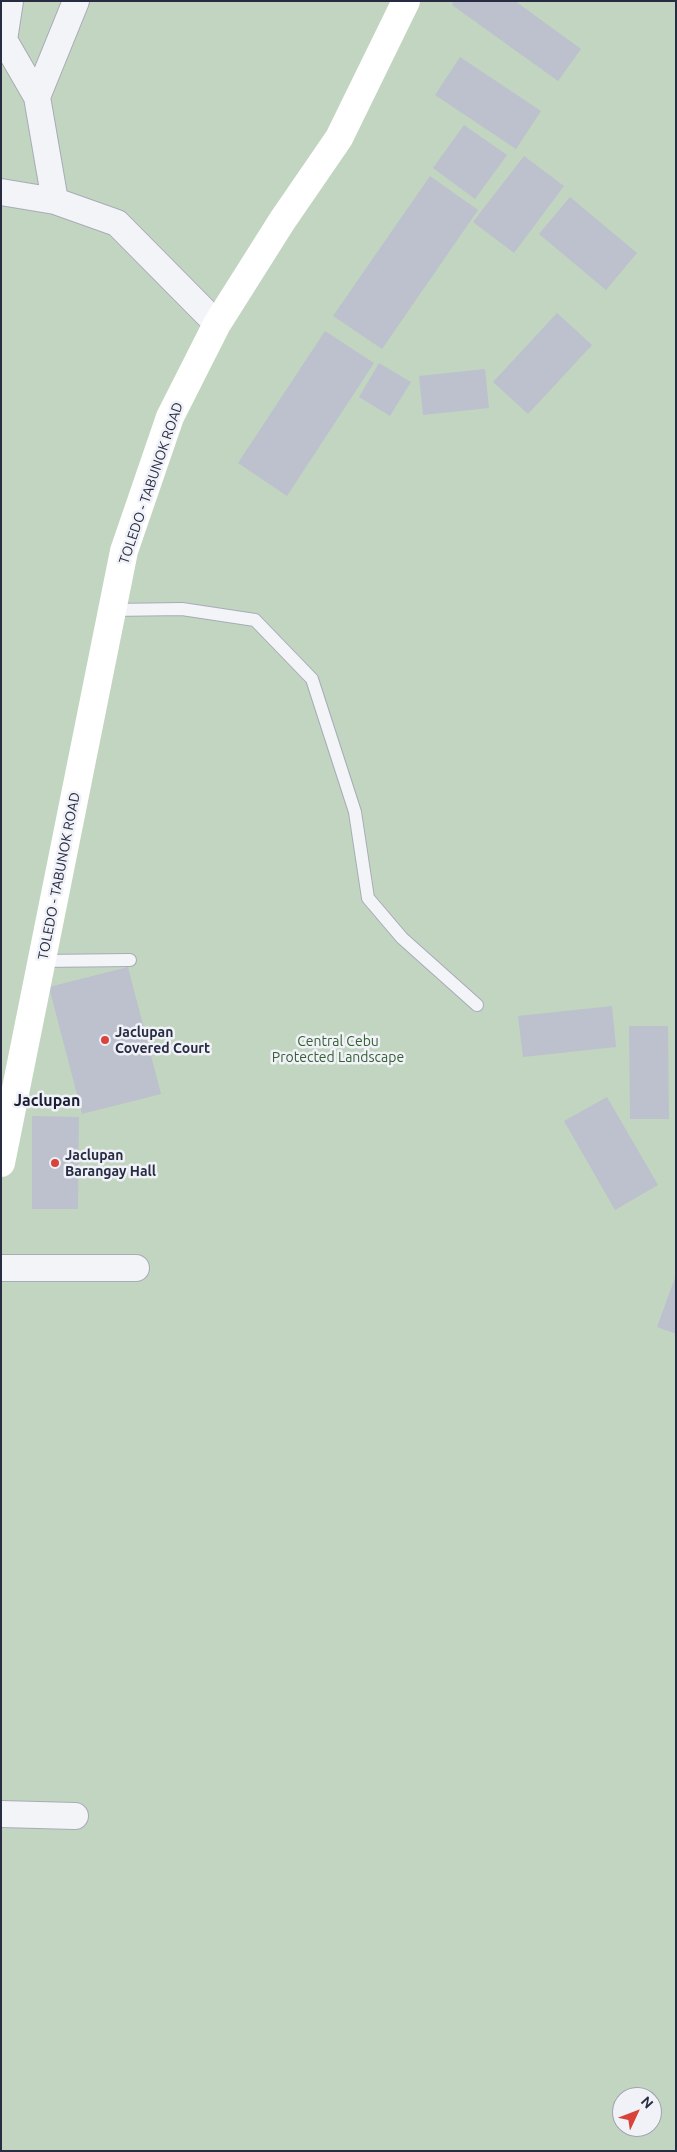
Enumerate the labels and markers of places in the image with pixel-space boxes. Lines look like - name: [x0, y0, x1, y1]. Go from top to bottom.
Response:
- place label: Jaclupan Covered Court: [115, 1024, 210, 1056]
- marker: Jaclupan Covered Court: [99, 1034, 111, 1046]
- place label: Jaclupan Barangay Hall: [65, 1147, 156, 1180]
- marker: Jaclupan Barangay Hall: [49, 1157, 61, 1169]

